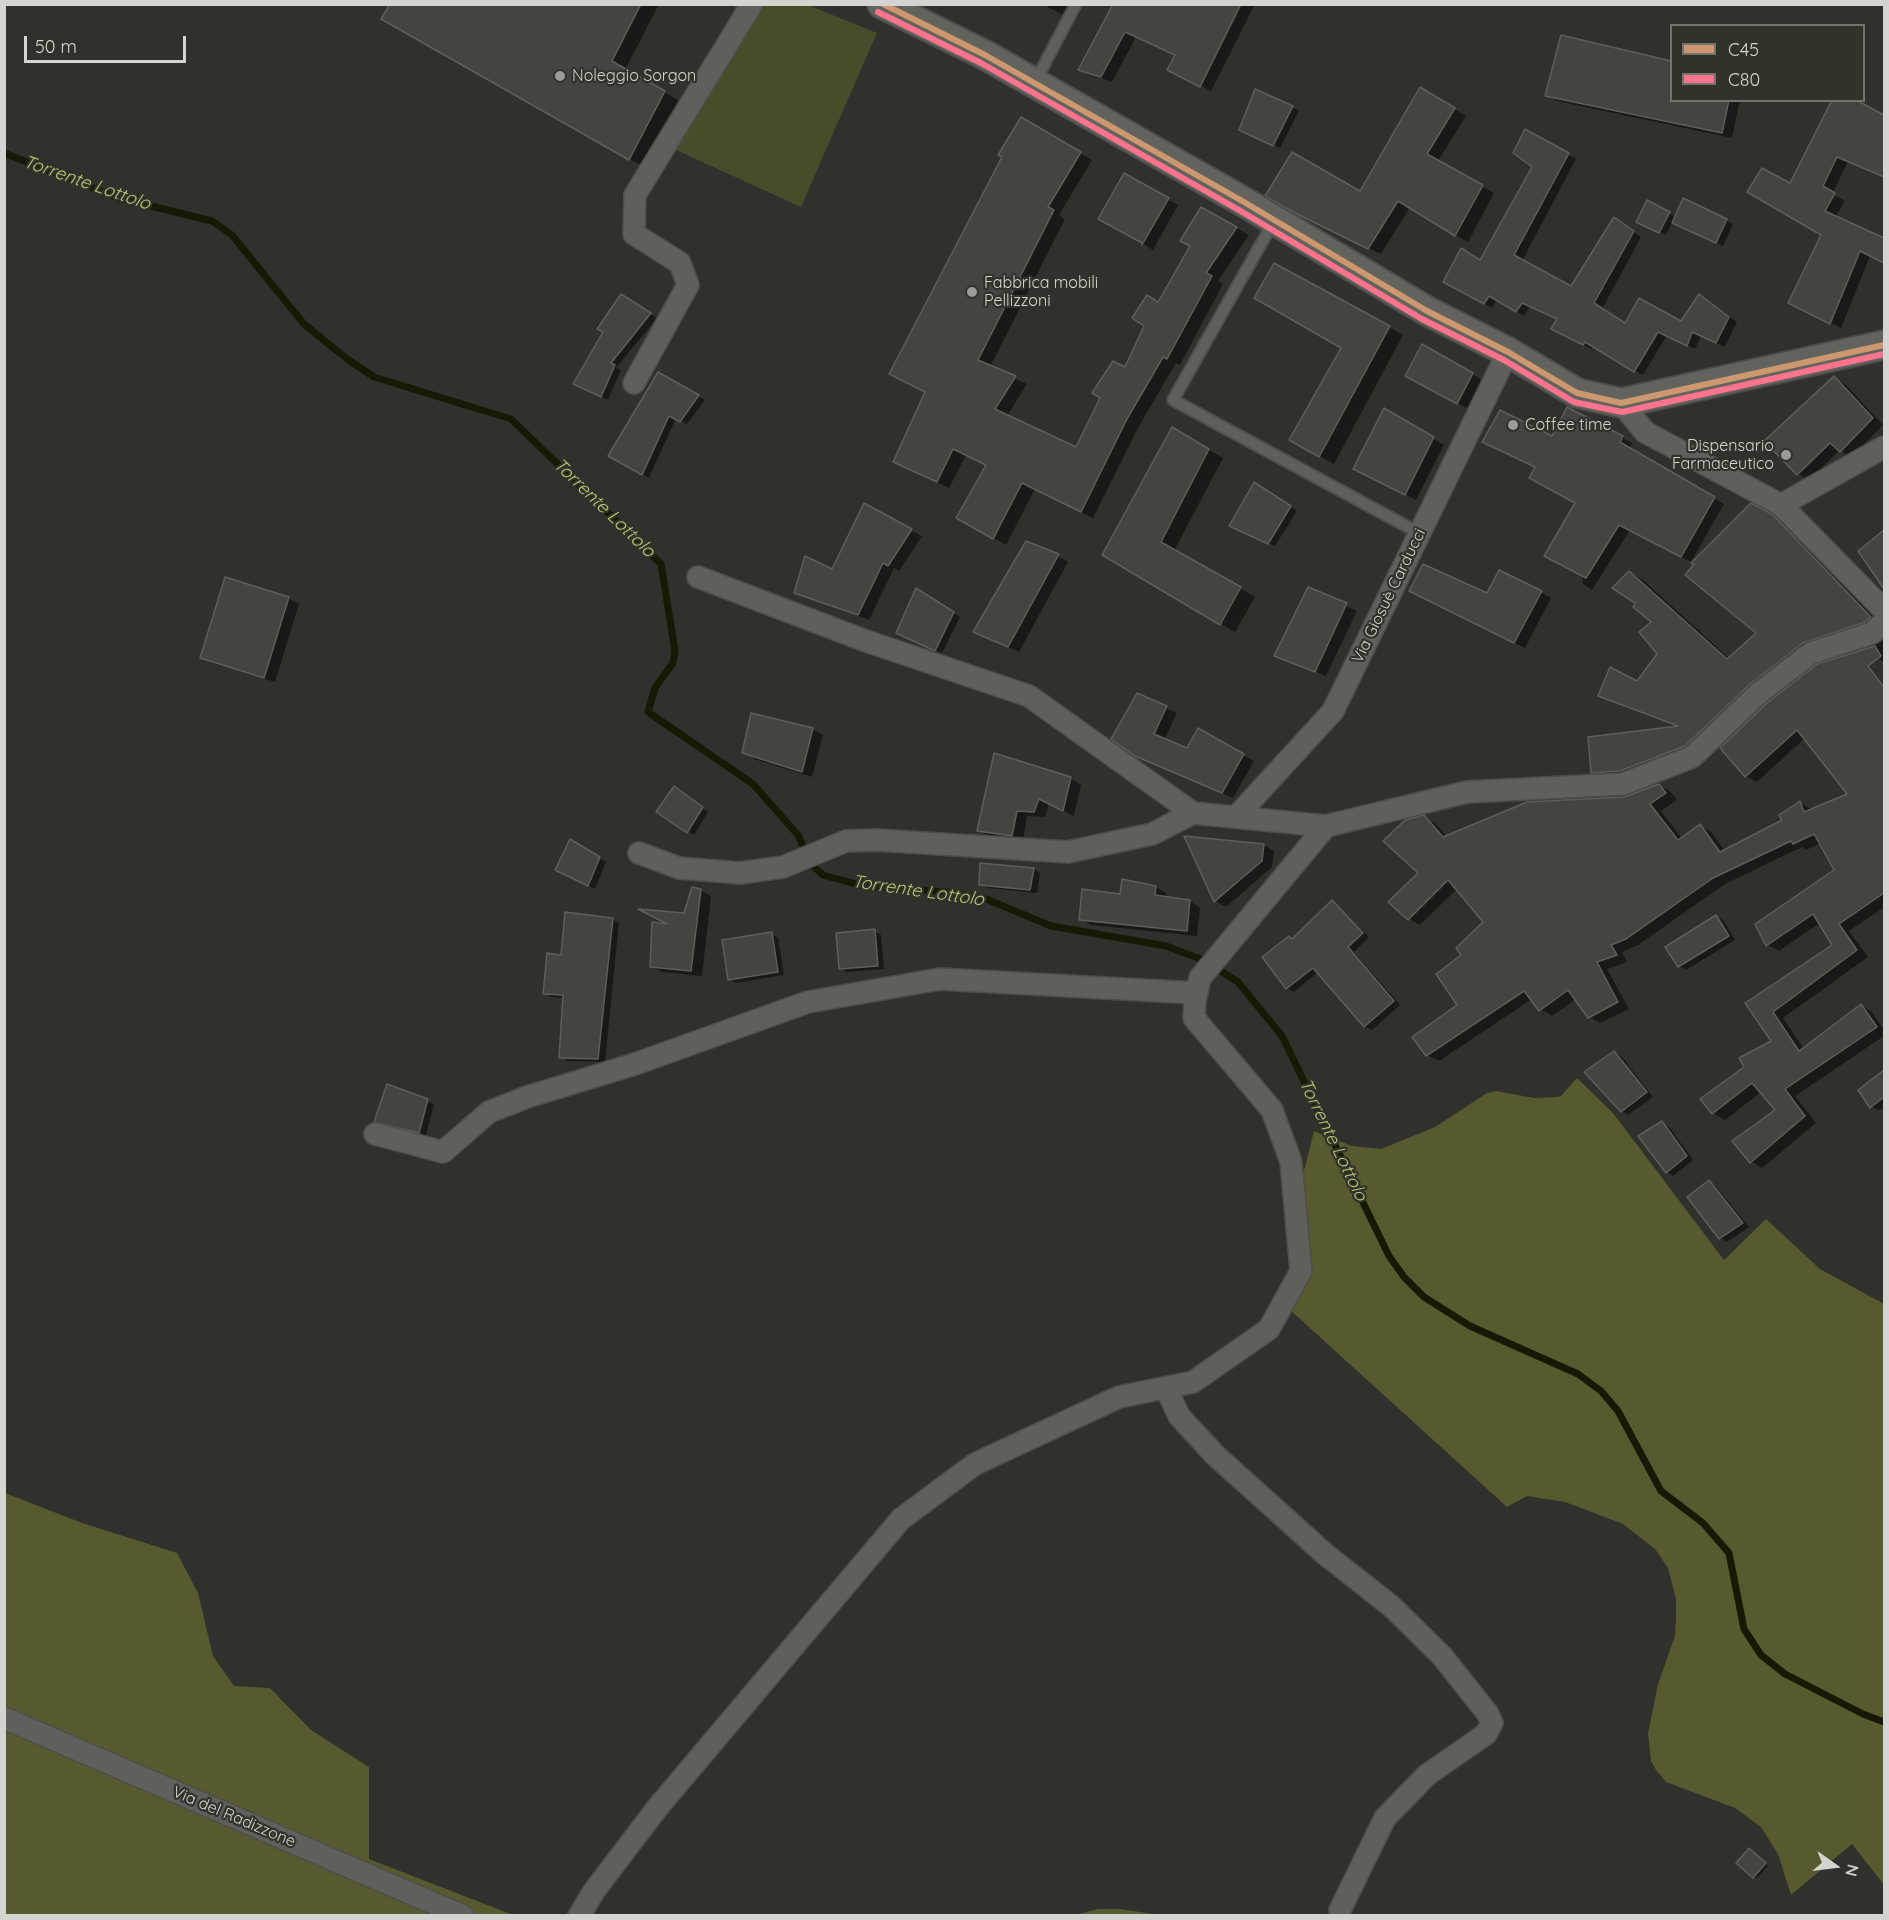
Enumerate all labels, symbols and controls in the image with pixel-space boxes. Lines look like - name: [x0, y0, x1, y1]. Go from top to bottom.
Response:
- scale bar: [27, 24, 189, 62]
- legend: [1670, 24, 1865, 102]
- text: 50 m: [35, 35, 77, 58]
- text: C45: [1728, 38, 1759, 61]
- place label: Noleggio Sorgon: [572, 66, 696, 86]
- text: C80: [1728, 68, 1760, 91]
- marker: Noleggio Sorgon: [553, 69, 567, 83]
- water label: Torrente Lottolo: [21, 151, 153, 215]
- place label: Fabbrica mobili Pellizzoni: [984, 273, 1098, 311]
- marker: Fabbrica mobili Pellizzoni: [965, 285, 979, 299]
- place label: Coffee time: [1525, 415, 1612, 435]
- marker: Coffee time: [1506, 418, 1520, 432]
- place label: Dispensario Farmaceutico: [1672, 436, 1774, 474]
- marker: Dispensario Farmaceutico: [1779, 448, 1793, 462]
- water label: Torrente Lottolo: [549, 454, 659, 562]
- street label: Via Giosuè Carducci: [1348, 526, 1430, 666]
- water label: Torrente Lottolo: [851, 871, 985, 911]
- water label: Torrente Lottolo: [1294, 1076, 1372, 1204]
- street label: Via del Radizzone: [170, 1782, 298, 1852]
- north arrow: [1805, 1836, 1865, 1896]
- text: N: [1841, 1862, 1864, 1878]

